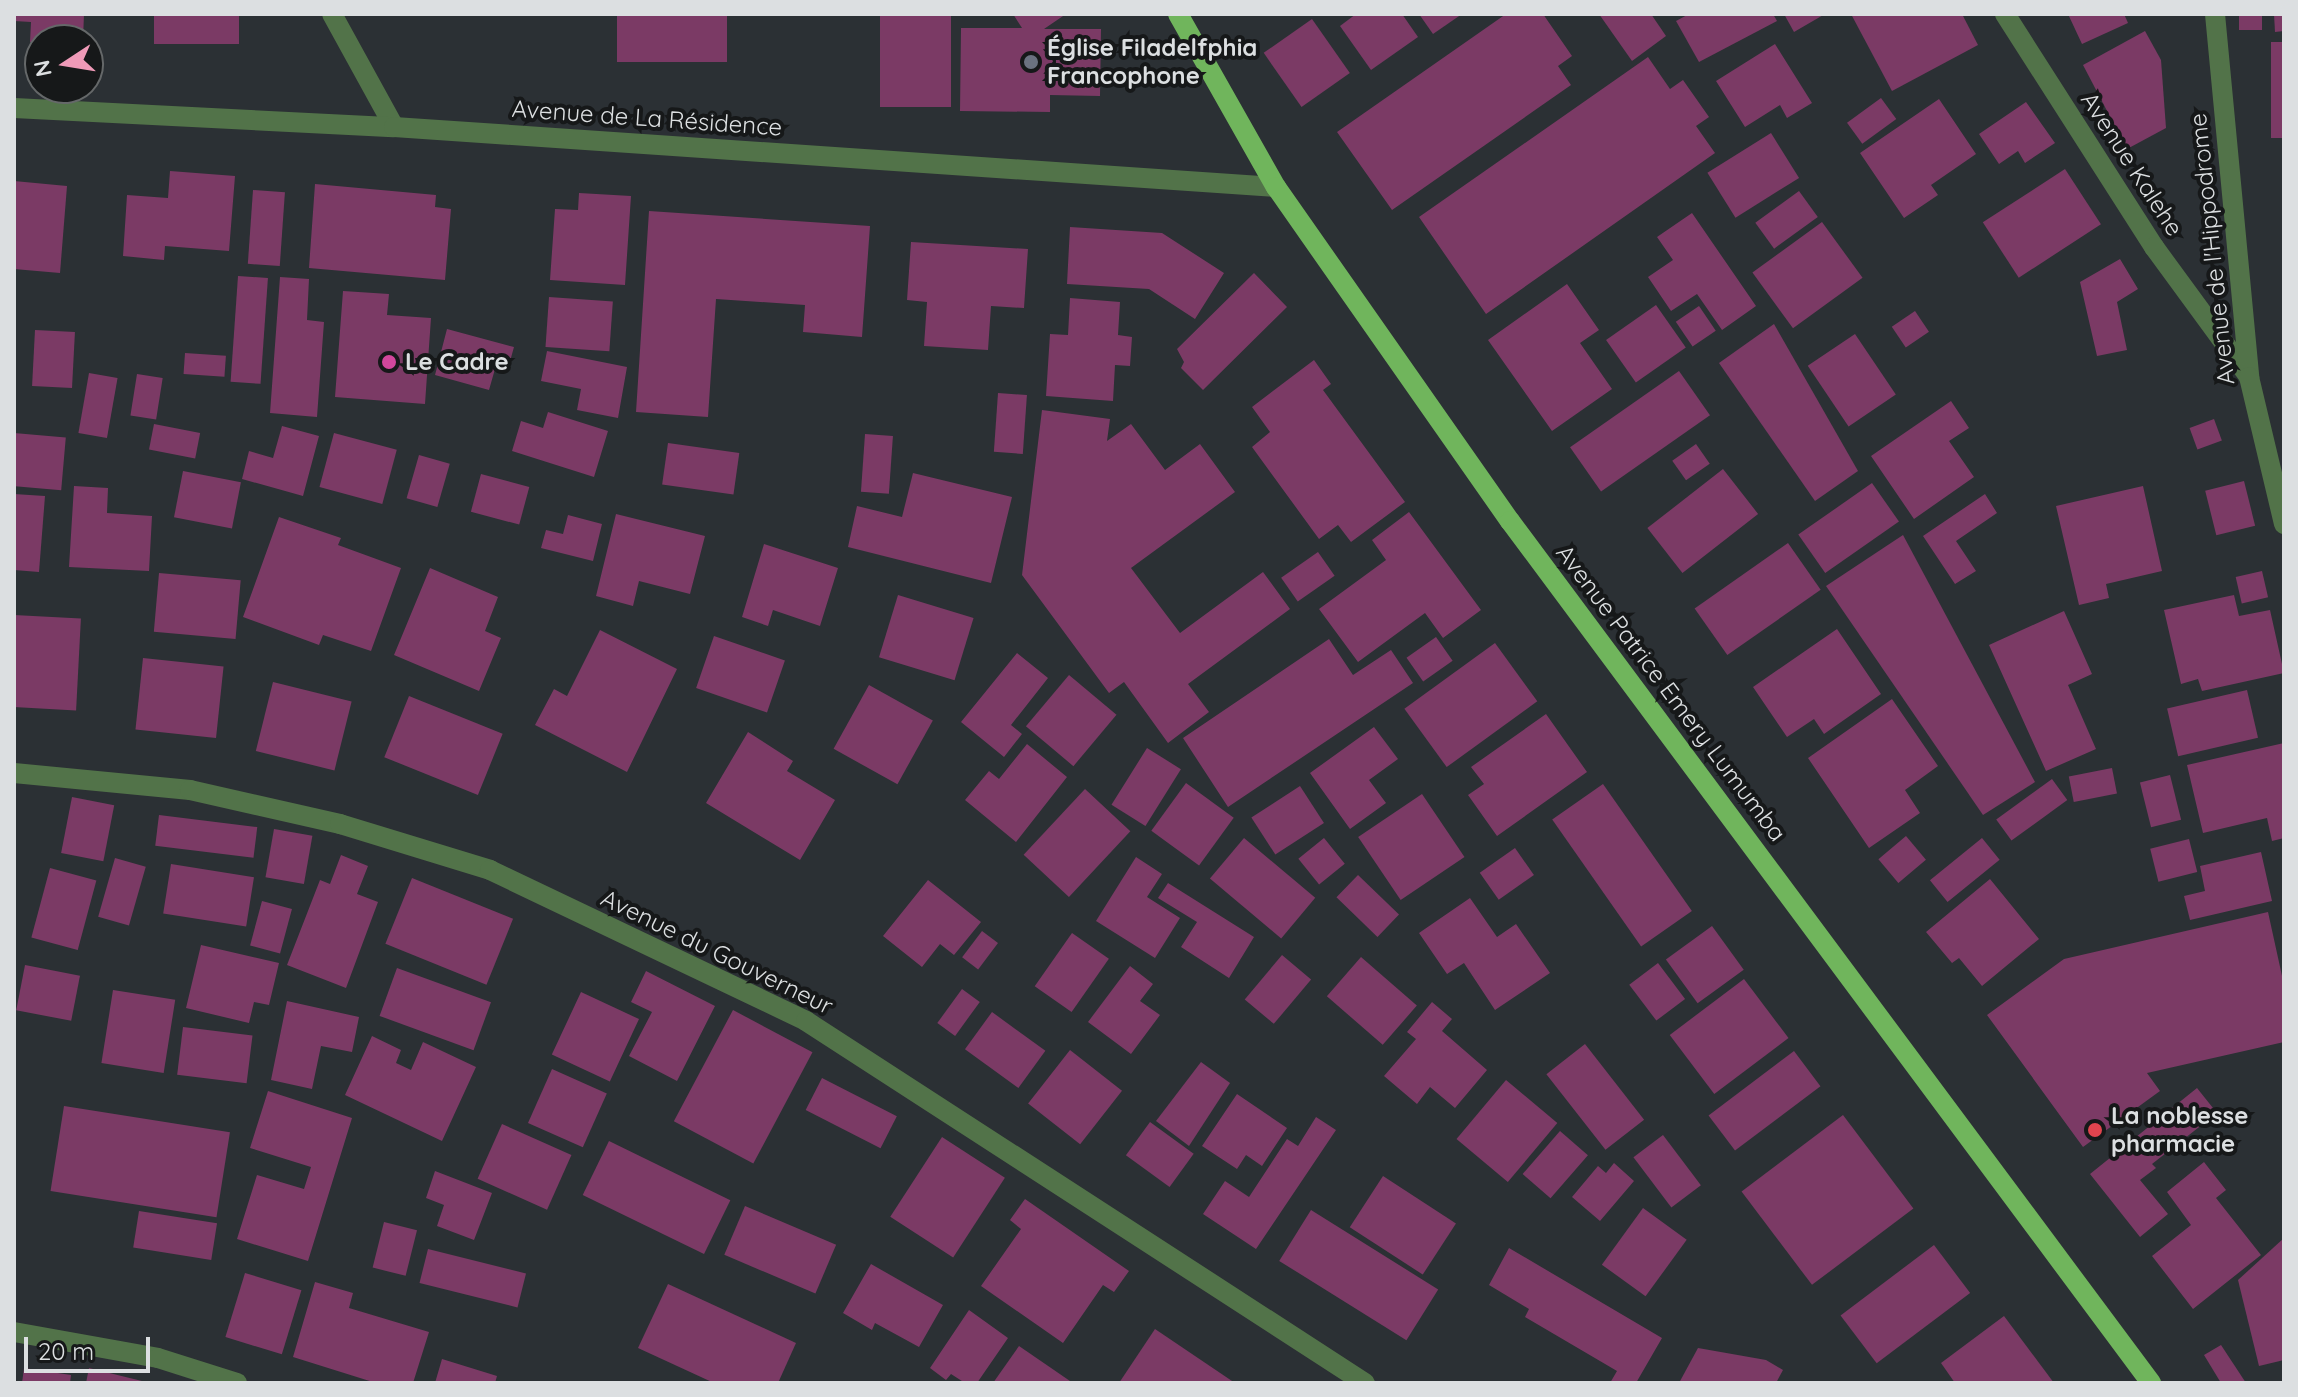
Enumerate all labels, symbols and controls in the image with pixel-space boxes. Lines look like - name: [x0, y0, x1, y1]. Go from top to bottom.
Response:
- north arrow: [24, 24, 104, 104]
- place label: Église Filadelfphia Francophone: [1047, 34, 1257, 90]
- marker: Église Filadelfphia Francophone: [1022, 53, 1040, 71]
- text: N: [27, 58, 58, 79]
- street label: Avenue Kalehe: [2075, 87, 2189, 241]
- street label: Avenue de La Résidence: [511, 94, 783, 142]
- street label: Avenue de l'Hippodrome: [2183, 112, 2241, 386]
- place label: Le Cadre: [405, 348, 509, 376]
- marker: Le Cadre: [380, 353, 398, 371]
- street label: Avenue Patrice Emery Lumumba: [1550, 539, 1792, 847]
- street label: Avenue du Gouverneur: [596, 883, 838, 1021]
- place label: La noblesse pharmacie: [2111, 1102, 2248, 1158]
- marker: La noblesse pharmacie: [2086, 1121, 2104, 1139]
- scale bar: [28, 1321, 154, 1371]
- text: 20 m: [38, 1336, 94, 1366]

